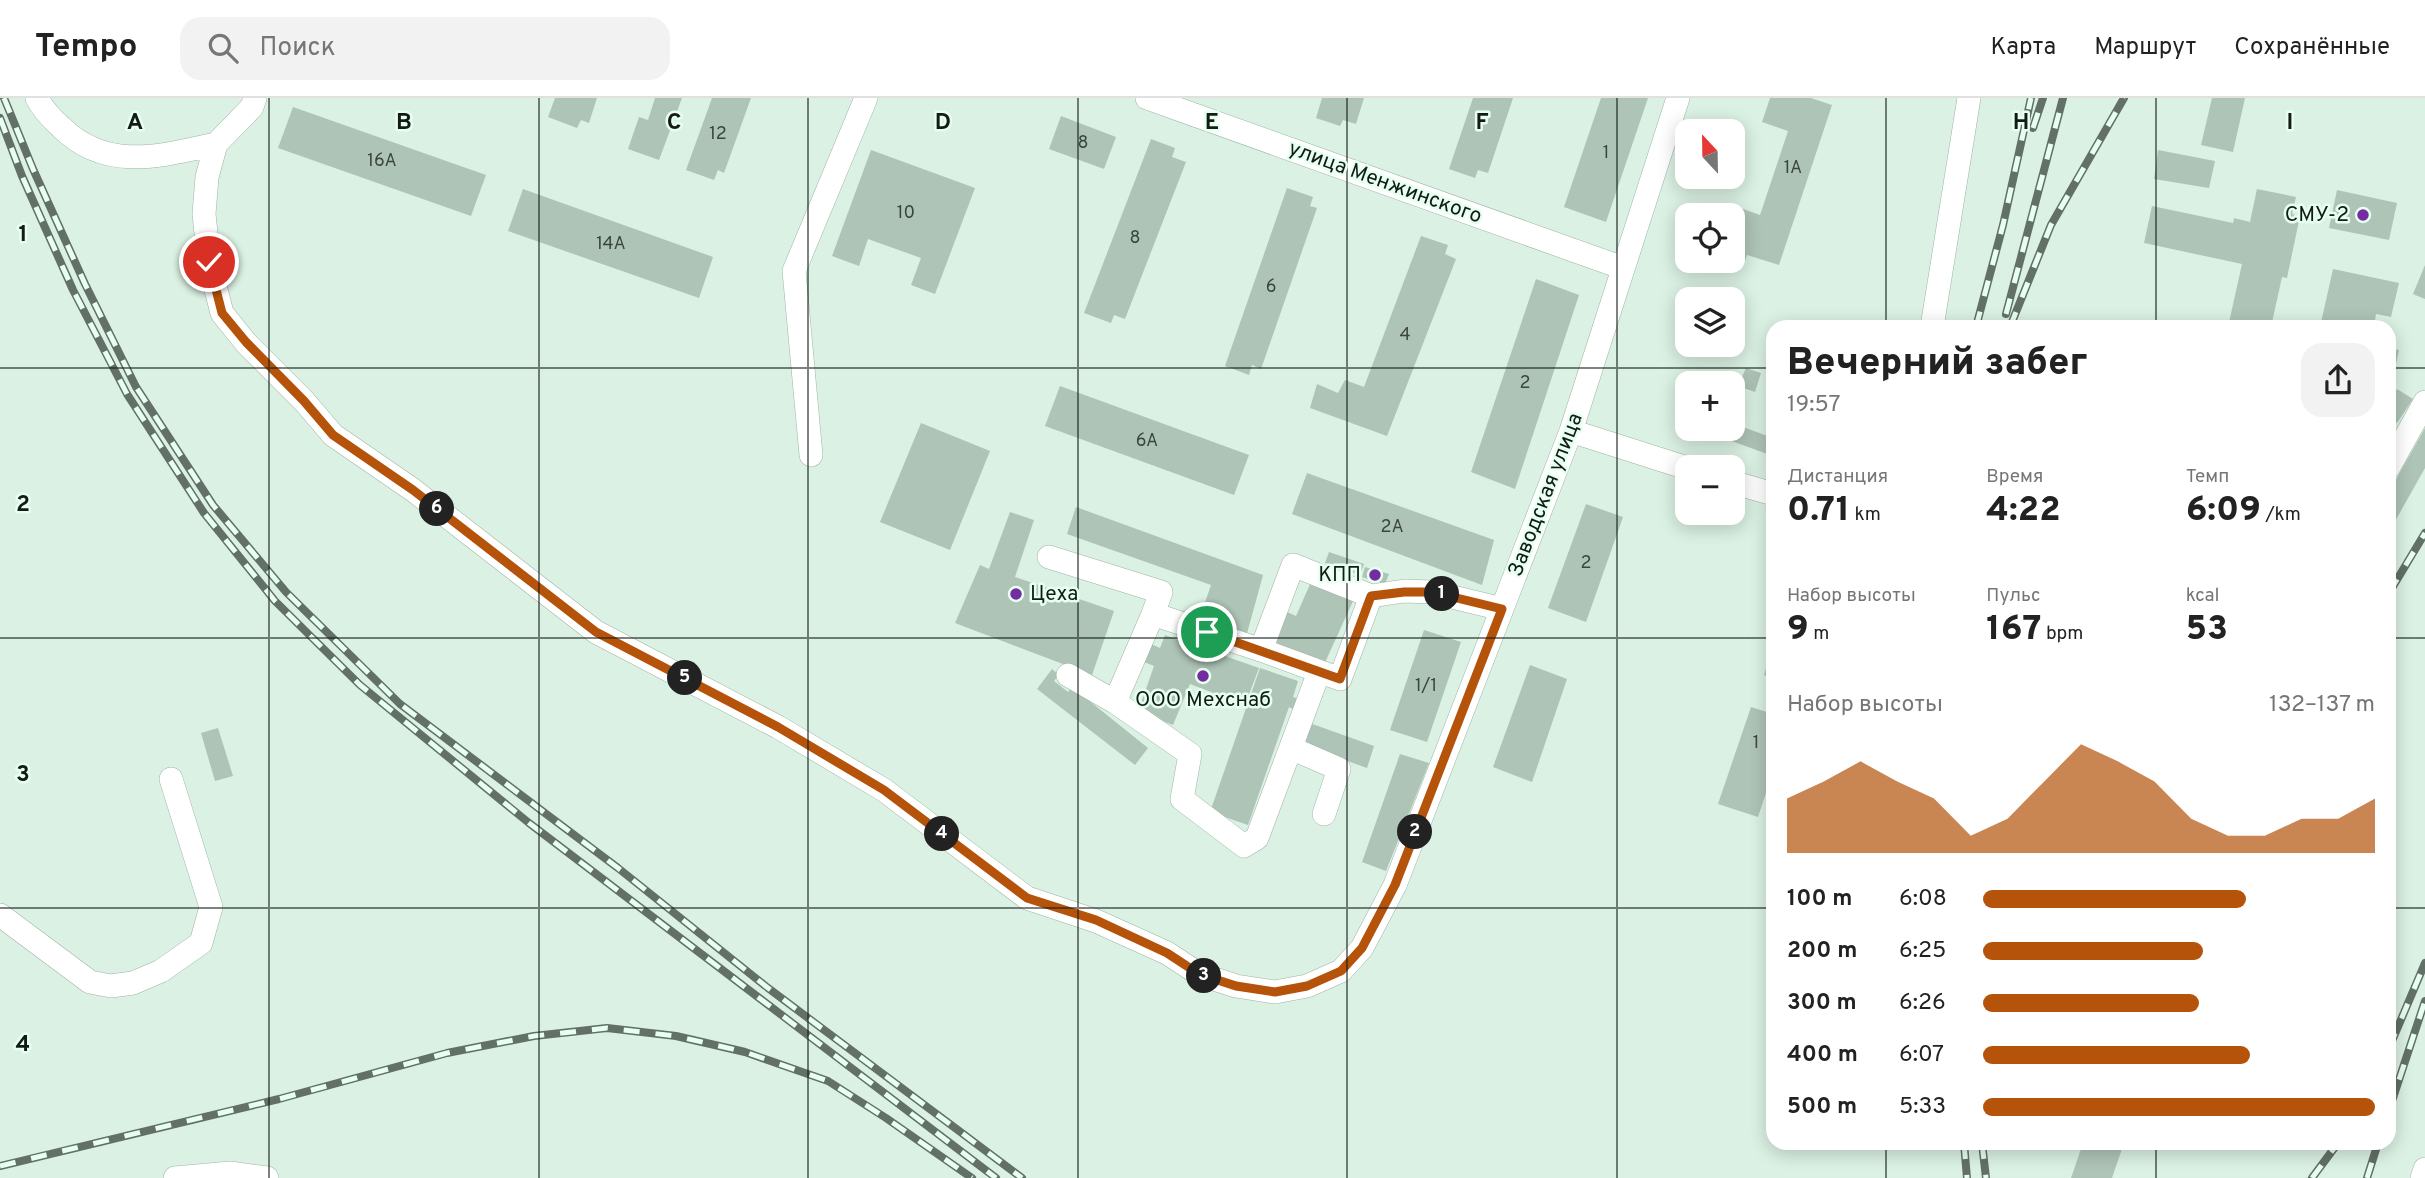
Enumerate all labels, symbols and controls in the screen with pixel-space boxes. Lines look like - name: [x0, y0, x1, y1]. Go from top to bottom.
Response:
- search box: [180, 17, 670, 80]
- text: Tempo: [35, 27, 138, 69]
- icon: search: [204, 29, 242, 67]
- text: Поиск: [260, 32, 336, 65]
- text: Карта: [1990, 33, 2056, 63]
- text: Маршрут: [2094, 33, 2196, 63]
- text: Сохранённые: [2234, 33, 2390, 63]
- text: A: [127, 109, 143, 138]
- text: B: [396, 109, 412, 138]
- text: C: [667, 109, 681, 138]
- text: D: [935, 109, 951, 138]
- text: E: [1205, 109, 1219, 138]
- text: F: [1475, 109, 1489, 138]
- text: H: [2013, 109, 2029, 138]
- text: I: [2287, 109, 2293, 138]
- north arrow: [1675, 119, 1745, 189]
- map controls: [1675, 119, 1745, 525]
- house number: 12: [709, 123, 727, 146]
- house number: 8: [1078, 132, 1089, 155]
- street label: улица Менжинского: [1285, 135, 1485, 231]
- house number: 1: [1603, 142, 1609, 165]
- house number: 16А: [367, 150, 397, 173]
- house number: 1А: [1784, 157, 1802, 180]
- house number: 10: [897, 202, 915, 225]
- place label: СМУ-2: [2285, 202, 2349, 229]
- button: locate: [1675, 203, 1745, 273]
- marker: СМУ-2: [2355, 207, 2371, 223]
- text: 1: [18, 221, 28, 250]
- house number: 8: [1130, 227, 1141, 250]
- pin: [179, 232, 239, 292]
- house number: 14А: [596, 233, 626, 256]
- icon: check: [190, 243, 228, 281]
- house number: 6: [1266, 276, 1276, 299]
- button: layers: [1675, 287, 1745, 357]
- house number: 4: [1399, 324, 1411, 347]
- text: Вечерний забег: [1787, 340, 2087, 389]
- button: share: [2301, 343, 2375, 417]
- button: +: [1675, 371, 1745, 441]
- house number: 2: [1519, 372, 1531, 395]
- text: 19:57: [1787, 391, 1841, 420]
- street label: Заводская улица: [1502, 409, 1590, 581]
- house number: 6А: [1136, 430, 1158, 453]
- button: −: [1675, 455, 1745, 525]
- text: Дистанция: [1787, 465, 1888, 489]
- text: Время: [1986, 465, 2043, 489]
- text: Темп: [2186, 465, 2229, 489]
- text: 0.71: [1787, 489, 1850, 533]
- text: 4:22: [1986, 489, 2061, 533]
- text: 6:09: [2186, 489, 2261, 533]
- text: 2: [16, 491, 30, 520]
- pin: 6: [420, 492, 454, 526]
- text: 6: [431, 496, 442, 520]
- text: km: [1850, 503, 1881, 527]
- text: /km: [2261, 503, 2301, 527]
- house number: 2А: [1380, 516, 1404, 539]
- house number: 2: [1580, 552, 1592, 575]
- place label: КПП: [1318, 562, 1361, 589]
- marker: КПП: [1367, 567, 1383, 583]
- pin: 1: [1424, 576, 1460, 612]
- place label: Цеха: [1030, 581, 1078, 608]
- text: 1: [1438, 581, 1445, 605]
- text: Набор высоты: [1787, 584, 1916, 608]
- text: Пульс: [1986, 584, 2040, 608]
- text: kcal: [2186, 584, 2219, 608]
- marker: Цеха: [1008, 586, 1024, 602]
- pin: [1177, 602, 1237, 662]
- text: 9: [1787, 608, 1809, 652]
- text: 167: [1986, 608, 2042, 652]
- text: 53: [2186, 608, 2228, 652]
- icon: arrive: [1188, 613, 1226, 651]
- text: m: [1809, 622, 1829, 646]
- text: bpm: [2042, 622, 2083, 646]
- pin: 5: [668, 660, 702, 696]
- text: 5: [679, 665, 690, 689]
- marker: ООО Мехснаб: [1195, 668, 1211, 684]
- house number: 1/1: [1415, 675, 1437, 698]
- place label: ООО Мехснаб: [1135, 687, 1271, 714]
- text: Набор высоты: [1787, 691, 1943, 720]
- text: 132–137 m: [2269, 691, 2375, 720]
- house number: 1: [1753, 732, 1759, 755]
- text: 3: [16, 761, 30, 790]
- pin: 2: [1398, 814, 1432, 850]
- pin: 4: [925, 816, 960, 852]
- text: 2: [1409, 819, 1420, 843]
- text: 4: [935, 821, 948, 845]
- text: 100 m: [1787, 885, 1852, 914]
- text: 6:08: [1899, 885, 1947, 914]
- text: 200 m: [1787, 937, 1857, 966]
- text: 6:25: [1899, 937, 1946, 966]
- pin: 3: [1186, 958, 1222, 994]
- text: 3: [1198, 963, 1209, 987]
- text: 300 m: [1787, 989, 1857, 1018]
- text: 6:26: [1899, 989, 1946, 1018]
- text: 4: [16, 1031, 30, 1060]
- text: 400 m: [1787, 1041, 1858, 1070]
- text: 6:07: [1899, 1041, 1944, 1070]
- text: 500 m: [1787, 1093, 1857, 1122]
- text: 5:33: [1899, 1093, 1946, 1122]

